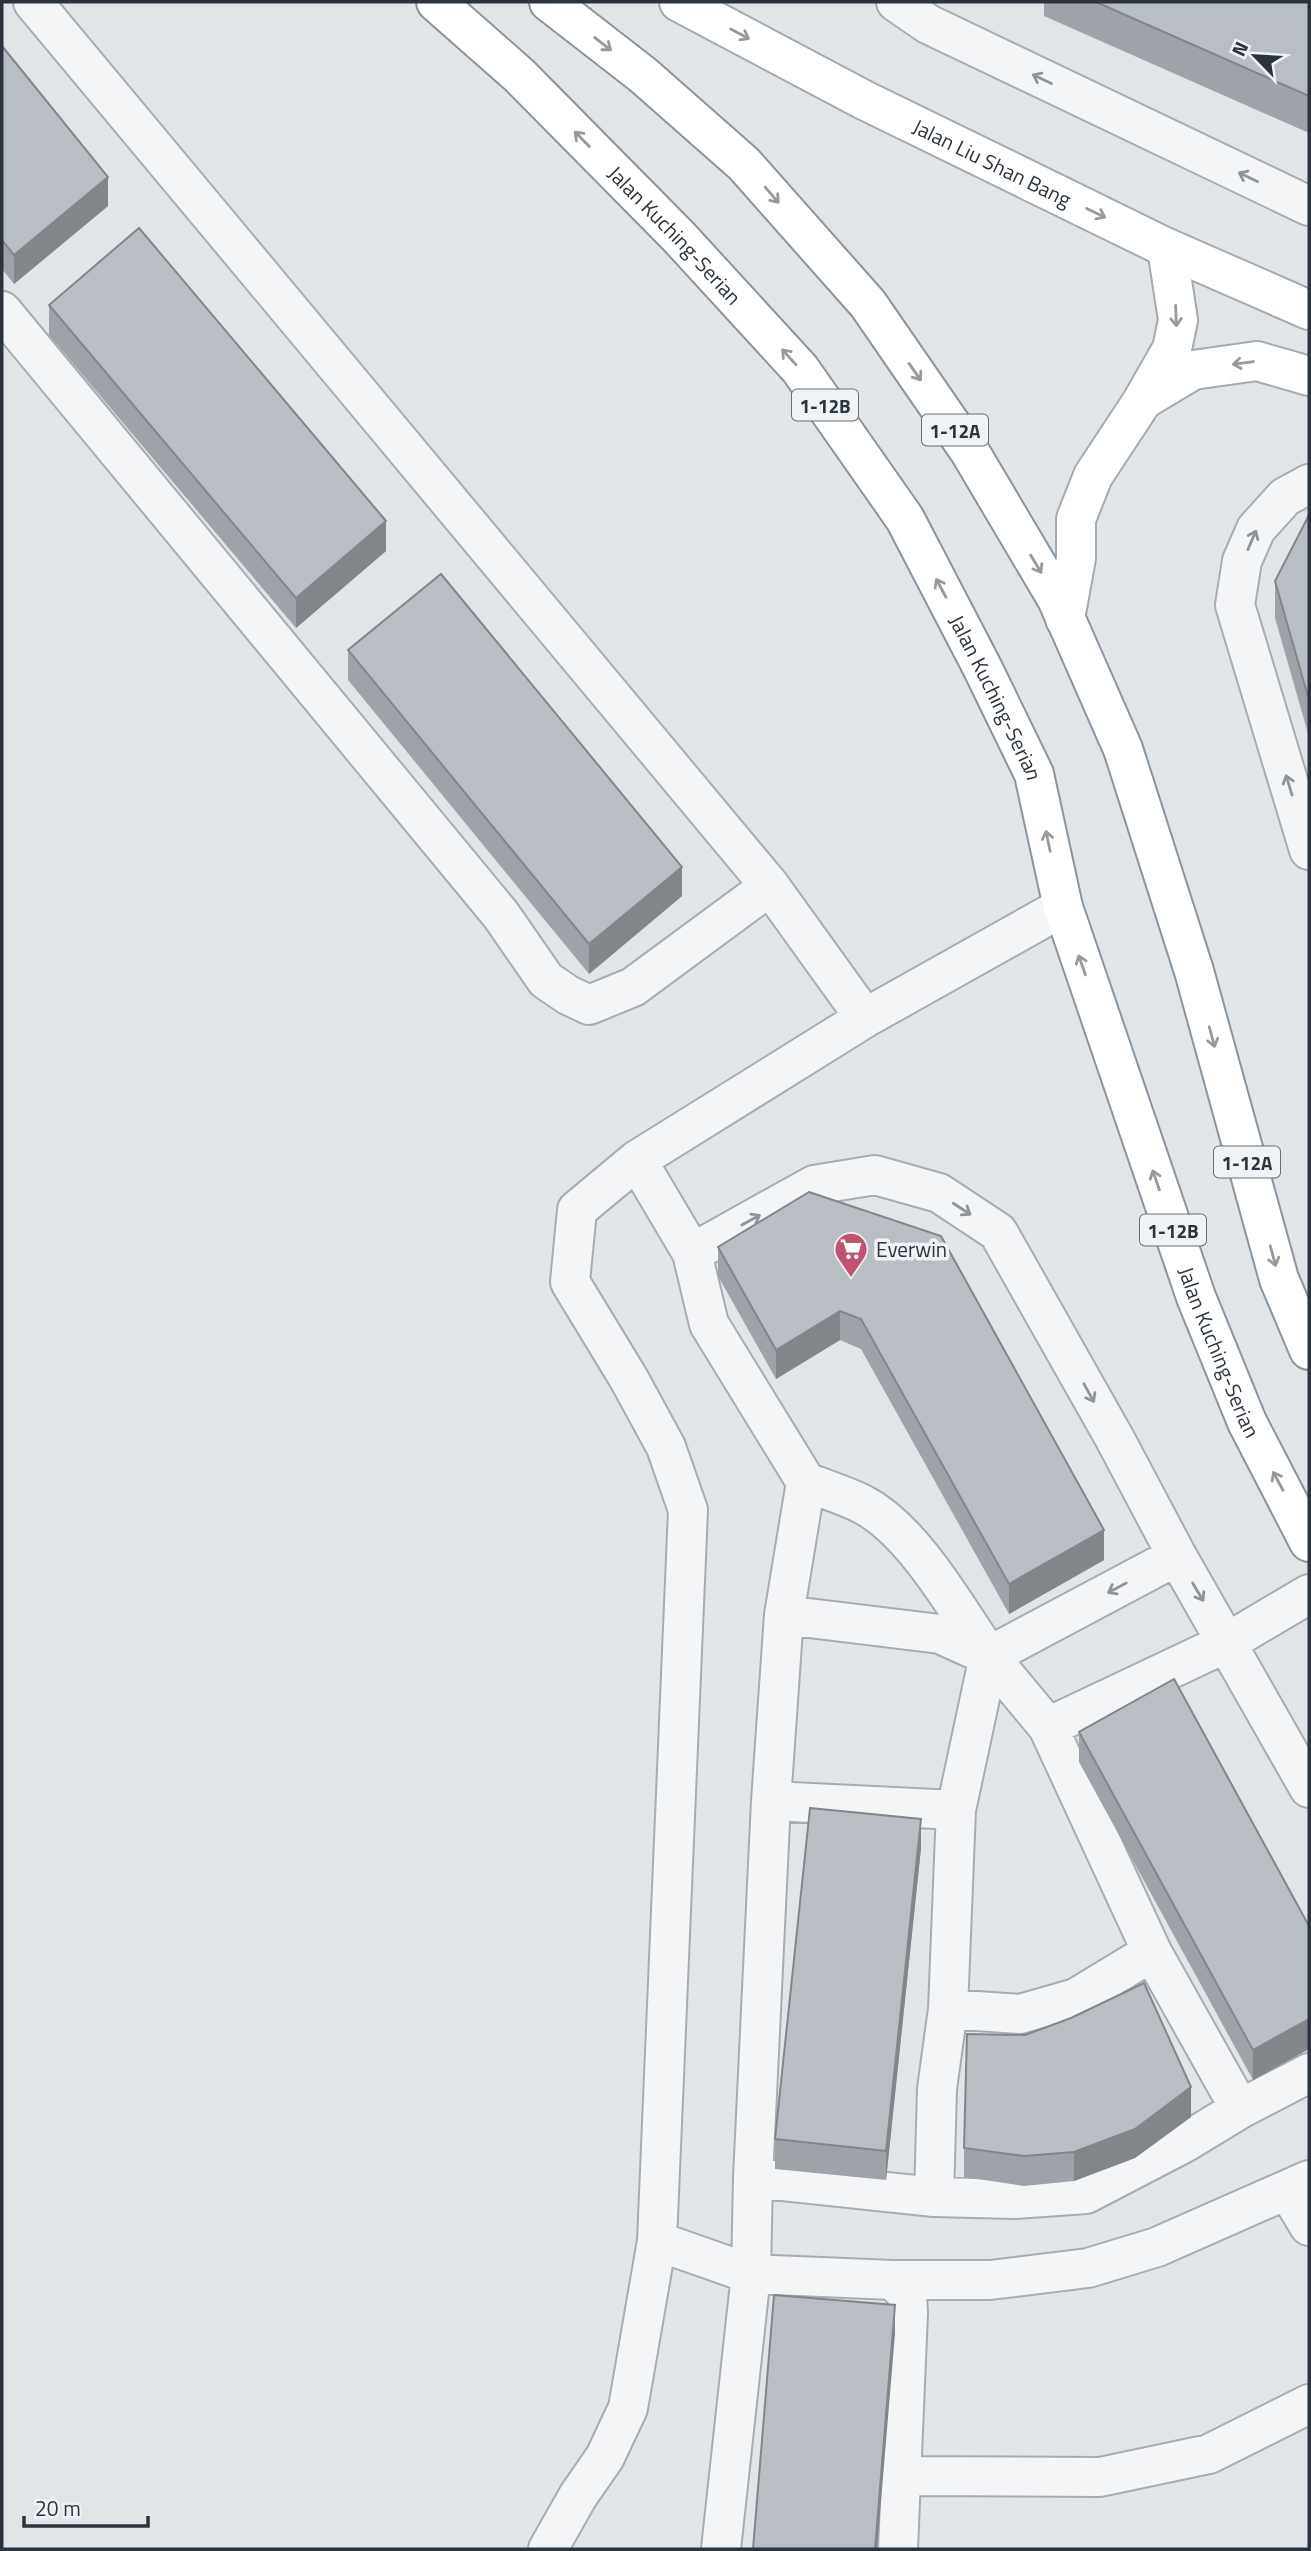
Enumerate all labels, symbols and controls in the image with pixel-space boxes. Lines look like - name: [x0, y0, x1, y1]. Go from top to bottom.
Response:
- north arrow: [1220, 21, 1290, 91]
- one-way arrow: [729, 27, 749, 41]
- one-way arrow: [593, 36, 611, 51]
- text: N: [1223, 37, 1255, 61]
- one-way arrow: [1032, 71, 1053, 85]
- street label: Jalan Liu Shan Bang: [907, 110, 1077, 215]
- one-way arrow: [574, 131, 591, 148]
- street label: Jalan Kuching-Serian: [601, 158, 749, 312]
- one-way arrow: [1238, 169, 1259, 183]
- one-way arrow: [764, 186, 780, 204]
- one-way arrow: [1085, 207, 1106, 221]
- one-way arrow: [1169, 304, 1182, 327]
- one-way arrow: [781, 348, 797, 366]
- one-way arrow: [1232, 356, 1255, 369]
- one-way arrow: [908, 361, 922, 381]
- road number: 1-12B: [792, 390, 858, 420]
- road number: 1-12A: [922, 414, 988, 446]
- one-way arrow: [1246, 529, 1259, 551]
- one-way arrow: [1029, 553, 1043, 573]
- one-way arrow: [934, 578, 947, 599]
- street label: Jalan Kuching-Serian: [941, 609, 1051, 783]
- one-way arrow: [1282, 774, 1295, 796]
- one-way arrow: [1041, 830, 1055, 853]
- one-way arrow: [1075, 954, 1087, 976]
- one-way arrow: [1206, 1025, 1219, 1048]
- road number: 1-12A: [1214, 1146, 1280, 1178]
- one-way arrow: [1149, 1169, 1162, 1191]
- one-way arrow: [952, 1201, 971, 1216]
- one-way arrow: [741, 1213, 761, 1227]
- road number: 1-12B: [1140, 1214, 1206, 1246]
- supermarket icon: Everwin: [832, 1230, 870, 1279]
- place label: Everwin: [876, 1233, 947, 1265]
- one-way arrow: [1267, 1245, 1280, 1267]
- street label: Jalan Kuching-Serian: [1171, 1262, 1268, 1443]
- one-way arrow: [1083, 1382, 1096, 1403]
- one-way arrow: [1270, 1471, 1284, 1492]
- one-way arrow: [1107, 1582, 1128, 1596]
- one-way arrow: [1192, 1582, 1206, 1602]
- scale bar: [24, 2484, 149, 2528]
- text: 20 m: [35, 2492, 81, 2524]

